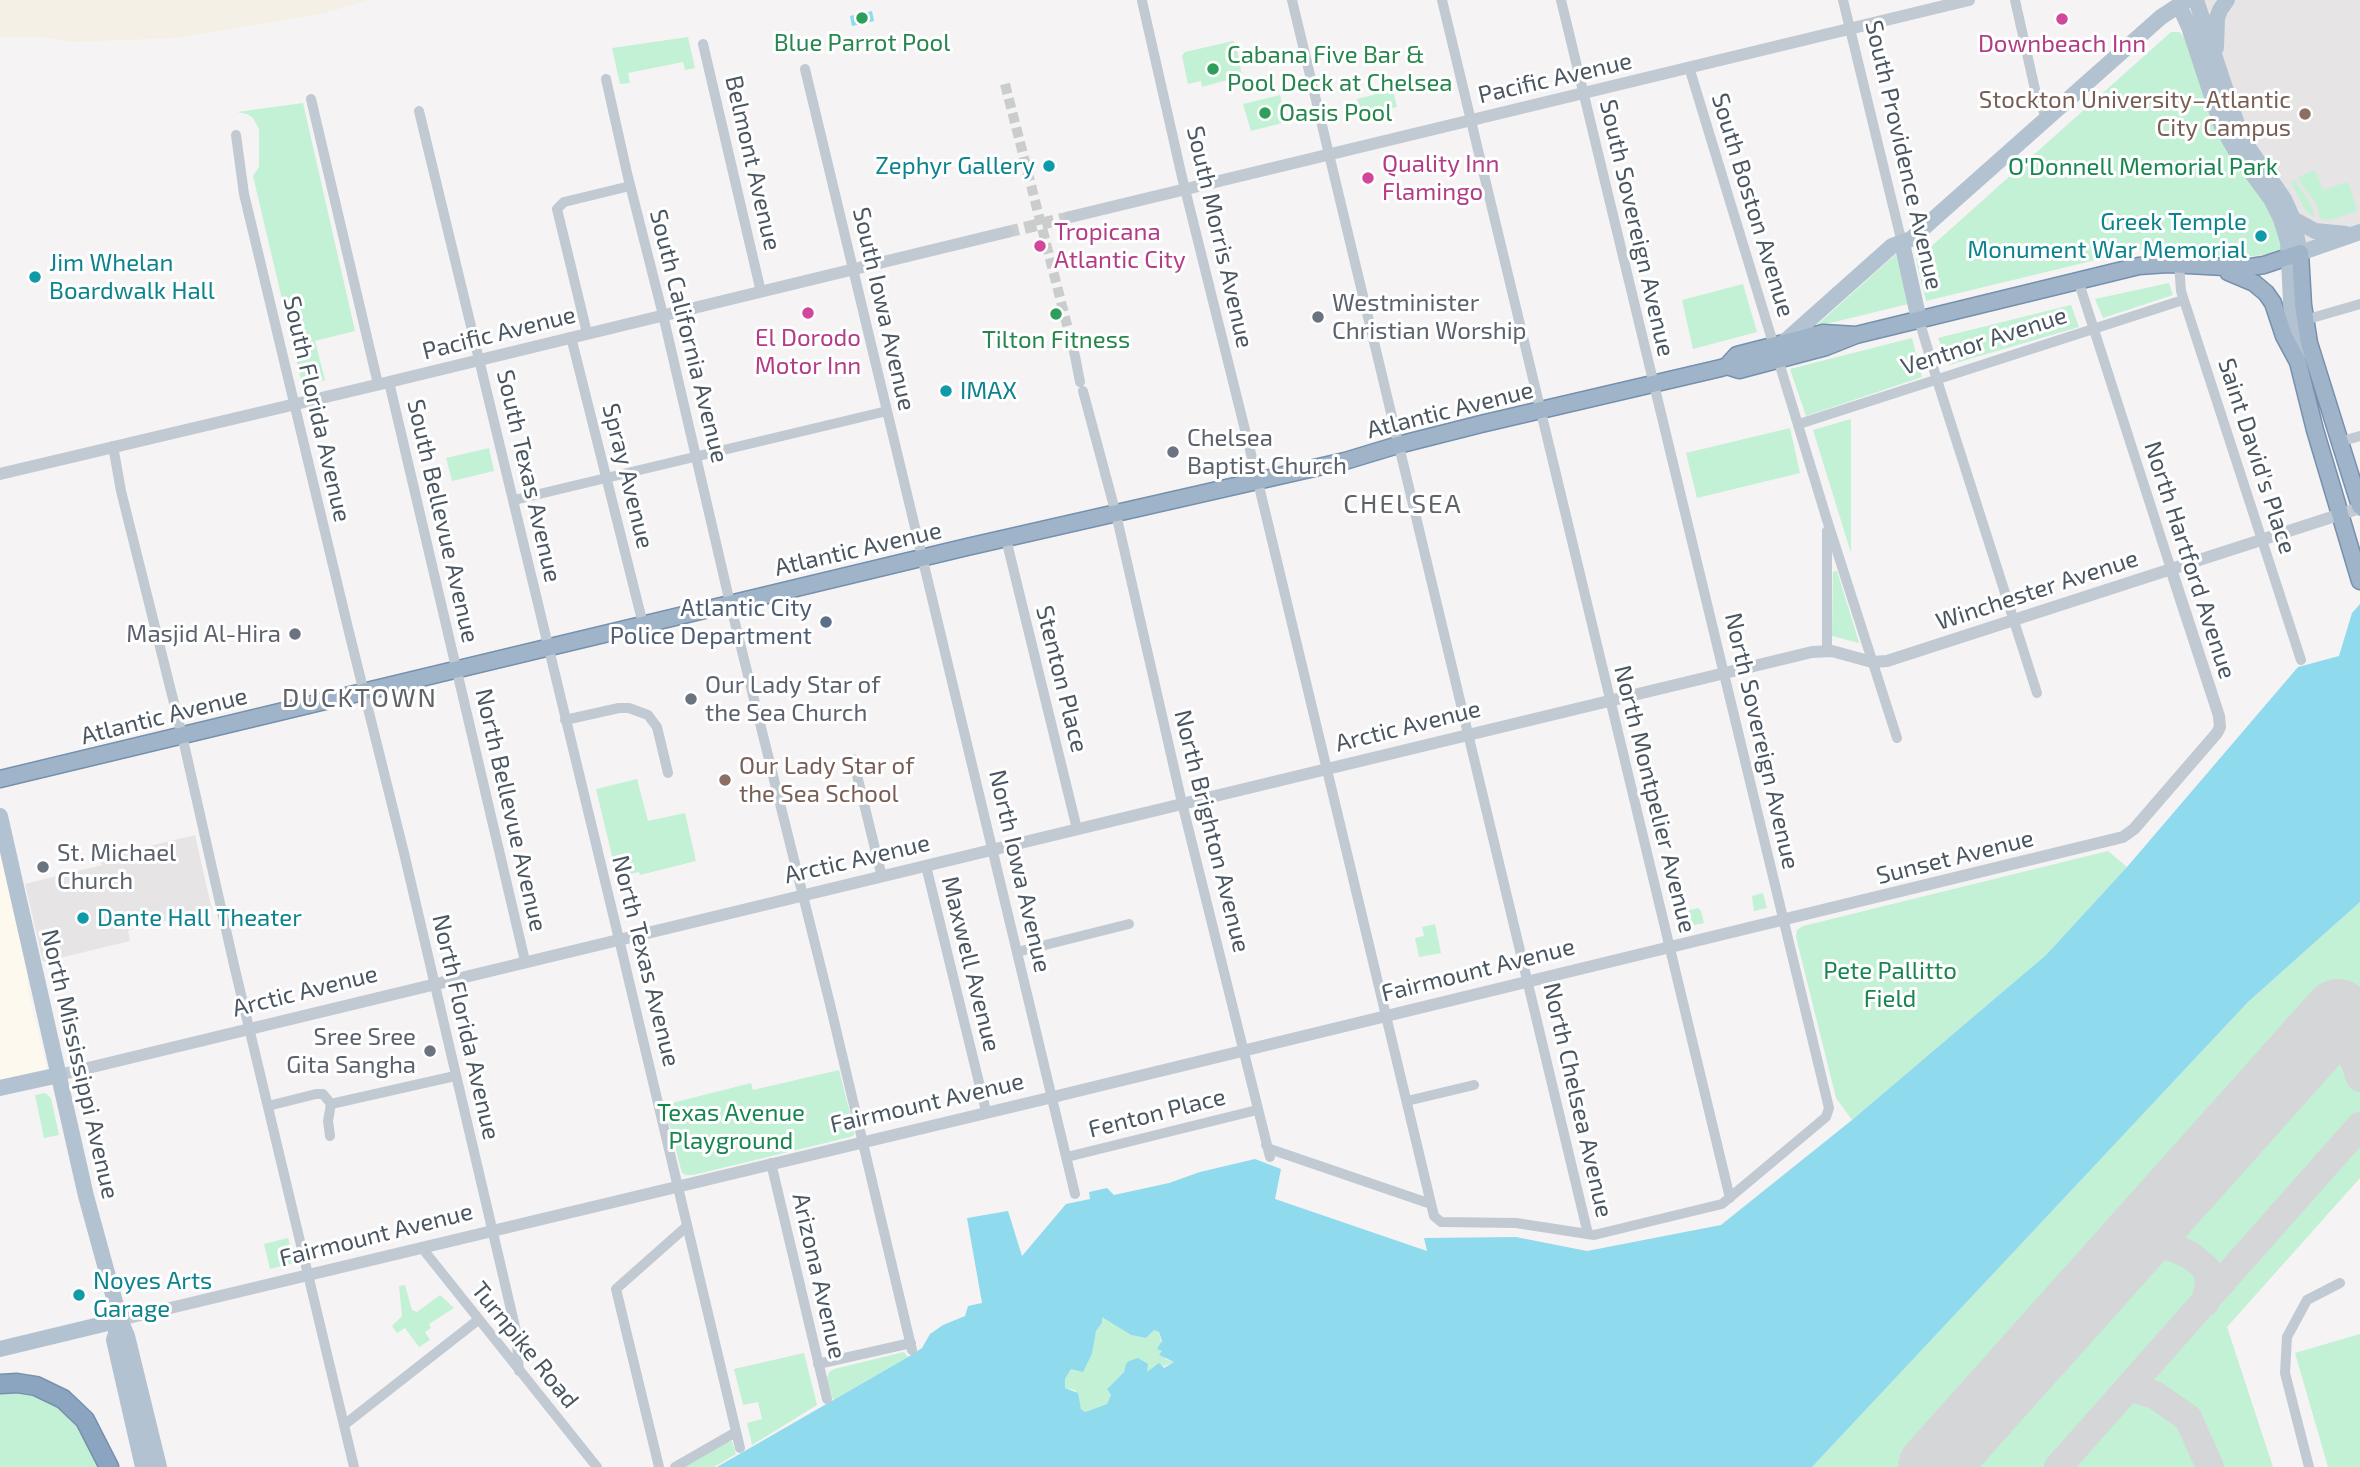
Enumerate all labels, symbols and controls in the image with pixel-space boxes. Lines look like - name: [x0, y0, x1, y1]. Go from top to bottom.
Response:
- marker: Blue Parrot Pool: [854, 10, 870, 26]
- marker: Downbeach Inn: [2054, 11, 2070, 27]
- street label: South Providence Avenue: [1859, 17, 1949, 293]
- place label: Blue Parrot Pool: [774, 29, 950, 57]
- place label: Downbeach Inn: [1978, 30, 2146, 58]
- place label: Cabana Five Bar & Pool Deck at Chelsea: [1227, 41, 1452, 97]
- street label: Pacific Avenue: [1475, 46, 1635, 110]
- marker: Cabana Five Bar & Pool Deck at Chelsea: [1205, 61, 1221, 77]
- street label: Belmont Avenue: [719, 73, 787, 253]
- place label: Stockton University–Atlantic City Campus: [1979, 86, 2291, 142]
- street label: South Boston Avenue: [1705, 90, 1801, 320]
- street label: South Sovereign Avenue: [1593, 97, 1681, 359]
- place label: Oasis Pool: [1279, 99, 1392, 127]
- marker: Oasis Pool: [1257, 105, 1273, 121]
- marker: Stockton University–Atlantic City Campus: [2297, 106, 2313, 122]
- street label: South Morris Avenue: [1180, 123, 1260, 351]
- place label: Quality Inn Flamingo: [1382, 150, 1499, 206]
- place label: Zephyr Gallery: [875, 152, 1035, 180]
- park label: O'Donnell Memorial Park: [2008, 153, 2278, 181]
- marker: Zephyr Gallery: [1041, 158, 1057, 174]
- marker: Quality Inn Flamingo: [1360, 170, 1376, 186]
- street label: South Iowa Avenue: [847, 205, 921, 413]
- street label: South California Avenue: [644, 206, 734, 466]
- place label: Greek Temple Monument War Memorial: [1967, 208, 2247, 264]
- place label: Tropicana Atlantic City: [1054, 218, 1186, 274]
- marker: Greek Temple Monument War Memorial: [2253, 228, 2269, 244]
- marker: Tropicana Atlantic City: [1032, 238, 1048, 254]
- place label: Jim Whelan Boardwalk Hall: [49, 249, 215, 305]
- marker: Jim Whelan Boardwalk Hall: [27, 269, 43, 285]
- place label: Westminister Christian Worship: [1332, 289, 1527, 345]
- street label: South Florida Avenue: [277, 293, 357, 525]
- street label: Pacific Avenue: [419, 300, 579, 366]
- street label: Ventnor Avenue: [1897, 301, 2071, 381]
- marker: El Dorodo Motor Inn: [800, 305, 816, 321]
- marker: Tilton Fitness: [1048, 306, 1064, 322]
- marker: Westminister Christian Worship: [1310, 309, 1326, 325]
- place label: El Dorodo Motor Inn: [755, 324, 861, 380]
- place label: Tilton Fitness: [982, 326, 1130, 354]
- street label: Saint David's Place: [2212, 355, 2302, 557]
- street label: South Texas Avenue: [491, 367, 567, 585]
- street label: Atlantic Avenue: [1364, 375, 1536, 445]
- place label: IMAX: [960, 377, 1017, 405]
- marker: IMAX: [938, 383, 954, 399]
- street label: South Bellevue Avenue: [401, 396, 485, 646]
- street label: Spray Avenue: [596, 400, 660, 552]
- place label: Chelsea Baptist Church: [1187, 424, 1347, 480]
- street label: North Hartford Avenue: [2138, 438, 2242, 682]
- marker: Chelsea Baptist Church: [1165, 444, 1181, 460]
- district label: CHELSEA: [1344, 488, 1462, 520]
- street label: Atlantic Avenue: [772, 516, 944, 582]
- street label: Winchester Avenue: [1932, 544, 2142, 636]
- place label: Atlantic City Police Department: [610, 594, 812, 650]
- street label: Stenton Place: [1030, 603, 1094, 755]
- street label: North Sovereign Avenue: [1718, 610, 1806, 872]
- marker: Atlantic City Police Department: [818, 614, 834, 630]
- place label: Masjid Al-Hira: [126, 620, 281, 648]
- marker: Masjid Al-Hira: [287, 626, 303, 642]
- street label: North Montpelier Avenue: [1608, 662, 1702, 936]
- place label: Our Lady Star of the Sea Church: [705, 671, 880, 727]
- street label: Atlantic Avenue: [78, 681, 250, 751]
- district label: DUCKTOWN: [283, 682, 437, 714]
- street label: North Bellevue Avenue: [469, 686, 553, 934]
- marker: Our Lady Star of the Sea Church: [683, 691, 699, 707]
- street label: Arctic Avenue: [1332, 694, 1484, 758]
- street label: North Brighton Avenue: [1168, 707, 1256, 955]
- place label: Our Lady Star of the Sea School: [739, 752, 914, 808]
- street label: North Iowa Avenue: [983, 767, 1057, 975]
- marker: Our Lady Star of the Sea School: [717, 772, 733, 788]
- street label: Sunset Avenue: [1873, 824, 2037, 890]
- street label: Arctic Avenue: [781, 828, 933, 890]
- place label: St. Michael Church: [57, 839, 176, 895]
- street label: North Texas Avenue: [606, 852, 686, 1070]
- marker: St. Michael Church: [35, 859, 51, 875]
- street label: Maxwell Avenue: [935, 873, 1007, 1055]
- place label: Dante Hall Theater: [97, 904, 302, 932]
- marker: Dante Hall Theater: [75, 910, 91, 926]
- street label: North Florida Avenue: [426, 911, 506, 1143]
- street label: North Mississippi Avenue: [35, 926, 125, 1202]
- street label: Fairmount Avenue: [1378, 932, 1578, 1008]
- park label: Pete Pallitto Field: [1823, 957, 1957, 1013]
- street label: Arctic Avenue: [229, 959, 381, 1023]
- street label: North Chelsea Avenue: [1537, 980, 1619, 1220]
- place label: Sree Sree Gita Sangha: [286, 1023, 416, 1079]
- marker: Sree Sree Gita Sangha: [422, 1043, 438, 1059]
- street label: Fairmount Avenue: [827, 1067, 1027, 1139]
- street label: Fenton Place: [1085, 1082, 1229, 1144]
- park label: Texas Avenue Playground: [657, 1099, 805, 1155]
- street label: Arizona Avenue: [786, 1190, 852, 1362]
- street label: Fairmount Avenue: [276, 1197, 476, 1273]
- place label: Noyes Arts Garage: [93, 1267, 212, 1323]
- street label: Turnpike Road: [465, 1276, 585, 1414]
- marker: Noyes Arts Garage: [71, 1287, 87, 1303]

